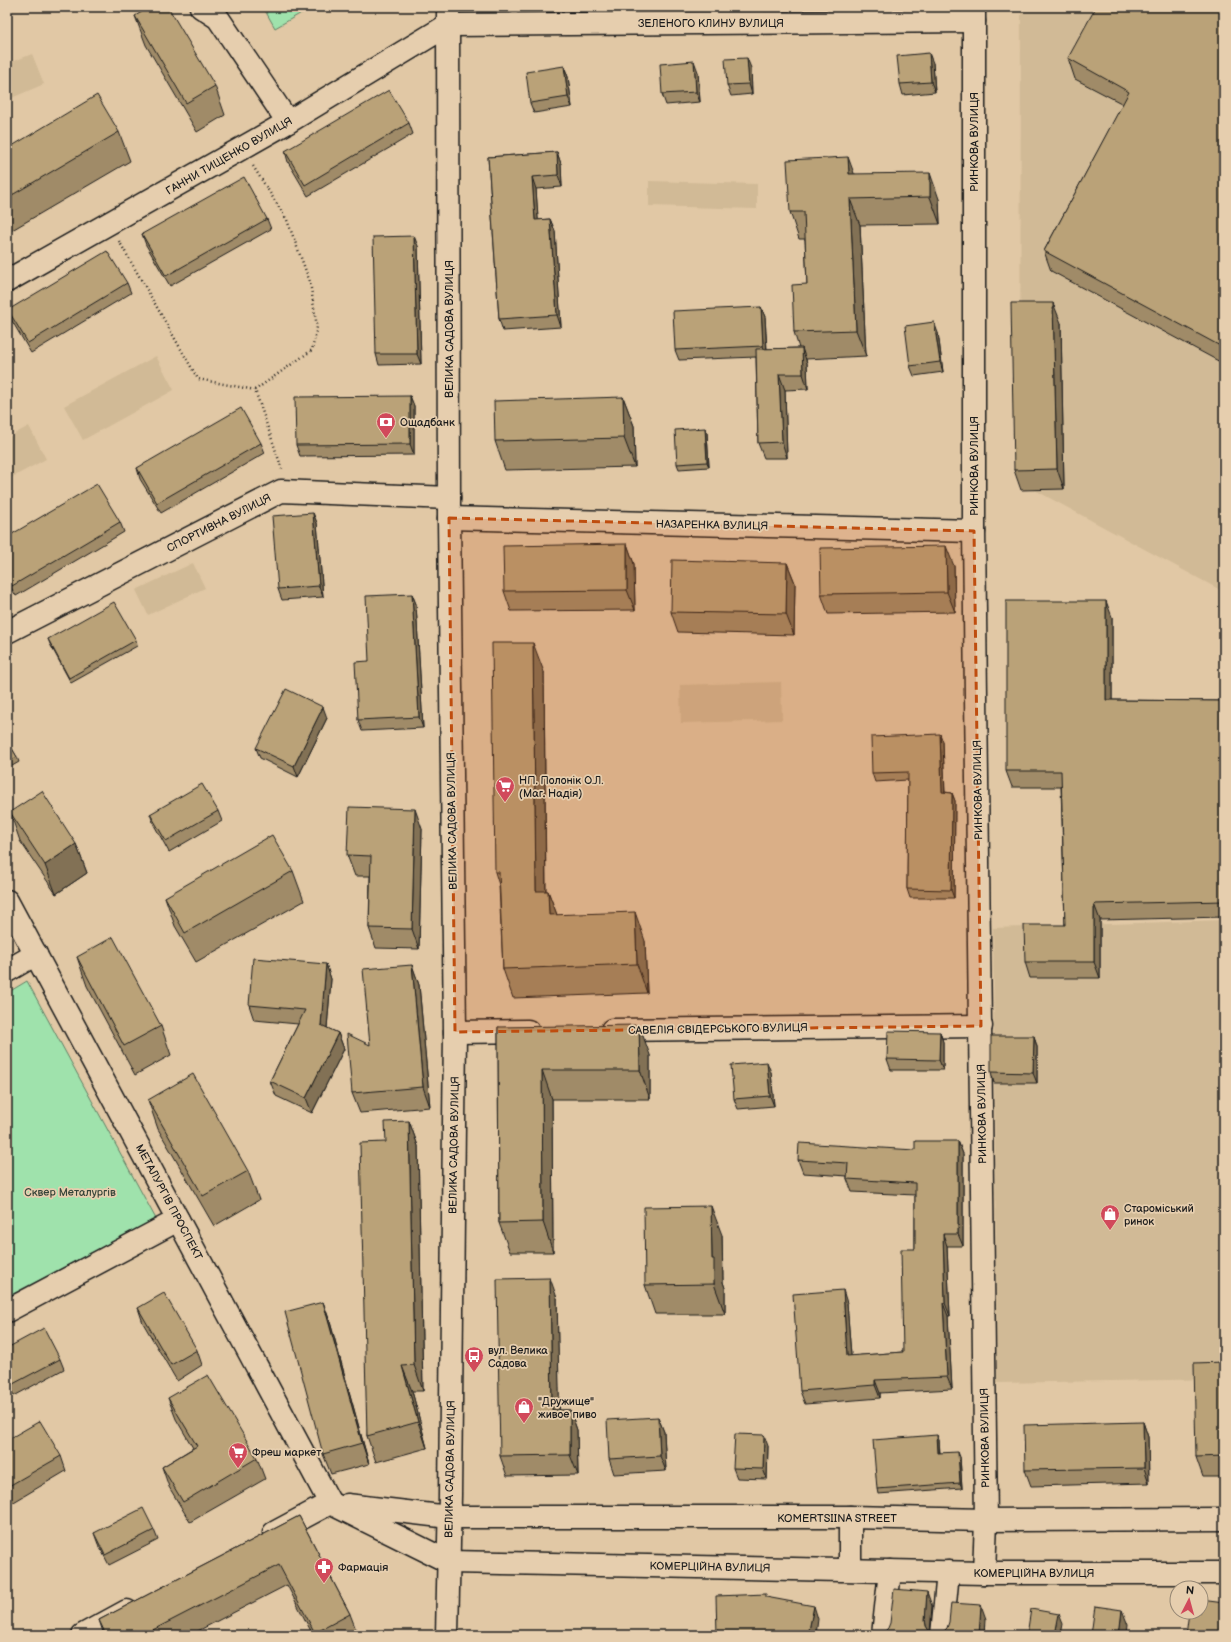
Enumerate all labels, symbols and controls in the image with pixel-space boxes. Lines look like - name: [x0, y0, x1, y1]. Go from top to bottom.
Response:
- street label: ЗЕЛЕНОГО КЛИНУ ВУЛИЦЯ: [638, 17, 784, 30]
- street label: РИНКОВА ВУЛИЦЯ: [968, 92, 981, 192]
- street label: ГАННИ ТИЩЕНКО ВУЛИЦЯ: [163, 114, 295, 198]
- street label: ВЕЛИКА САДОВА ВУЛИЦЯ: [443, 260, 456, 398]
- bank icon: Ощадбанк: [375, 411, 397, 439]
- place label: Ощадбанк: [400, 416, 455, 429]
- street label: РИНКОВА ВУЛИЦЯ: [968, 416, 981, 516]
- street label: СПОРТИВНА ВУЛИЦЯ: [165, 491, 273, 555]
- street label: НАЗАРЕНКА ВУЛИЦЯ: [656, 518, 768, 532]
- street label: РИНКОВА ВУЛИЦЯ: [971, 740, 985, 840]
- street label: ВЕЛИКА САДОВА ВУЛИЦЯ: [444, 752, 460, 890]
- place label: НП. Полонік О.Л. (Маг. Надія): [519, 774, 603, 800]
- supermarket icon: НП. Полонік О.Л. (Маг. Надія): [494, 775, 516, 803]
- street label: САВЕЛІЯ СВІДЕРСЬКОГО ВУЛИЦЯ: [628, 1021, 808, 1037]
- street label: РИНКОВА ВУЛИЦЯ: [975, 1064, 989, 1164]
- street label: ВЕЛИКА САДОВА ВУЛИЦЯ: [446, 1076, 462, 1214]
- street label: МЕТАЛУРГІВ ПРОСПЕКТ: [133, 1142, 205, 1263]
- park label: Сквер Металургів: [24, 1186, 116, 1199]
- place label: Староміський ринок: [1124, 1202, 1194, 1228]
- shop icon: Староміський ринок: [1099, 1203, 1121, 1231]
- place label: вул. Велика Садова: [488, 1344, 548, 1370]
- bus stop icon: вул. Велика Садова: [463, 1345, 485, 1373]
- street label: РИНКОВА ВУЛИЦЯ: [978, 1388, 992, 1488]
- place label: "Дружище" живое пиво: [538, 1395, 597, 1421]
- shop icon: "Дружище" живое пиво: [513, 1396, 535, 1424]
- street label: ВЕЛИКА САДОВА ВУЛИЦЯ: [442, 1400, 458, 1538]
- supermarket icon: Фреш маркет: [227, 1441, 249, 1469]
- place label: Фреш маркет: [252, 1446, 321, 1459]
- street label: KOMERTSIINA STREET: [777, 1512, 897, 1525]
- pharmacy icon: Фармація: [313, 1556, 335, 1584]
- street label: КОМЕРЦІЙНА ВУЛИЦЯ: [649, 1559, 771, 1575]
- place label: Фармація: [338, 1561, 388, 1574]
- street label: КОМЕРЦІЙНА ВУЛИЦЯ: [973, 1567, 1095, 1580]
- north arrow: [1169, 1580, 1209, 1620]
- text: N: [1185, 1584, 1195, 1597]

